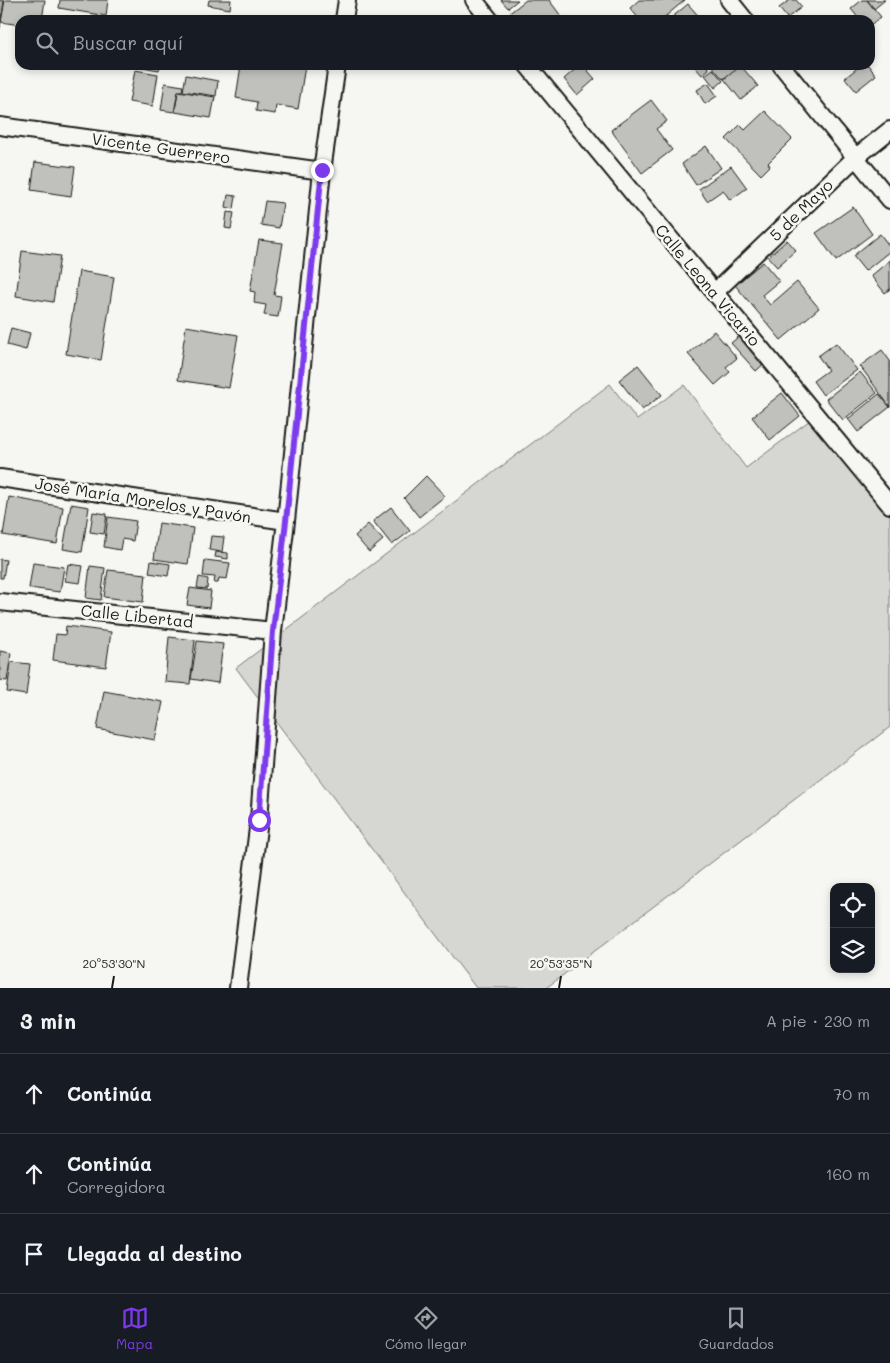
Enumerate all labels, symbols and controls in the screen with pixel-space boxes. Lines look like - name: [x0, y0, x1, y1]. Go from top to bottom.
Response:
- search box: [15, 15, 875, 70]
- icon: search: [33, 29, 61, 57]
- text: Buscar aquí: [73, 30, 183, 55]
- street label: Vicente Guerrero: [91, 127, 232, 168]
- route end: [311, 159, 334, 182]
- street label: 5 de Mayo: [765, 174, 837, 245]
- street label: Calle Leona Vicario: [651, 219, 766, 350]
- street label: José María Morelos y Pavón: [34, 472, 253, 527]
- street label: Calle Libertad: [80, 599, 194, 632]
- route start: [248, 809, 271, 832]
- map controls: [830, 883, 875, 973]
- button: locate: [830, 883, 875, 928]
- button: layers: [830, 928, 875, 973]
- text: 20°53'30"N: [83, 955, 145, 971]
- text: 20°53'35"N: [530, 955, 592, 971]
- text: 3 min: [20, 1007, 76, 1034]
- text: A pie · 230 m: [766, 1010, 870, 1031]
- icon: ahead: [20, 1080, 48, 1108]
- text: Continúa: [67, 1081, 152, 1106]
- text: 70 m: [833, 1083, 870, 1104]
- text: Continúa: [67, 1151, 152, 1176]
- icon: ahead: [20, 1160, 48, 1188]
- text: 160 m: [825, 1163, 870, 1184]
- text: Corregidora: [67, 1176, 166, 1197]
- icon: arrive: [20, 1240, 48, 1268]
- text: Llegada al destino: [67, 1241, 242, 1266]
- tab: Mapa: [116, 1304, 153, 1353]
- tab: Cómo llegar: [385, 1304, 467, 1353]
- tab: Guardados: [699, 1304, 774, 1353]

